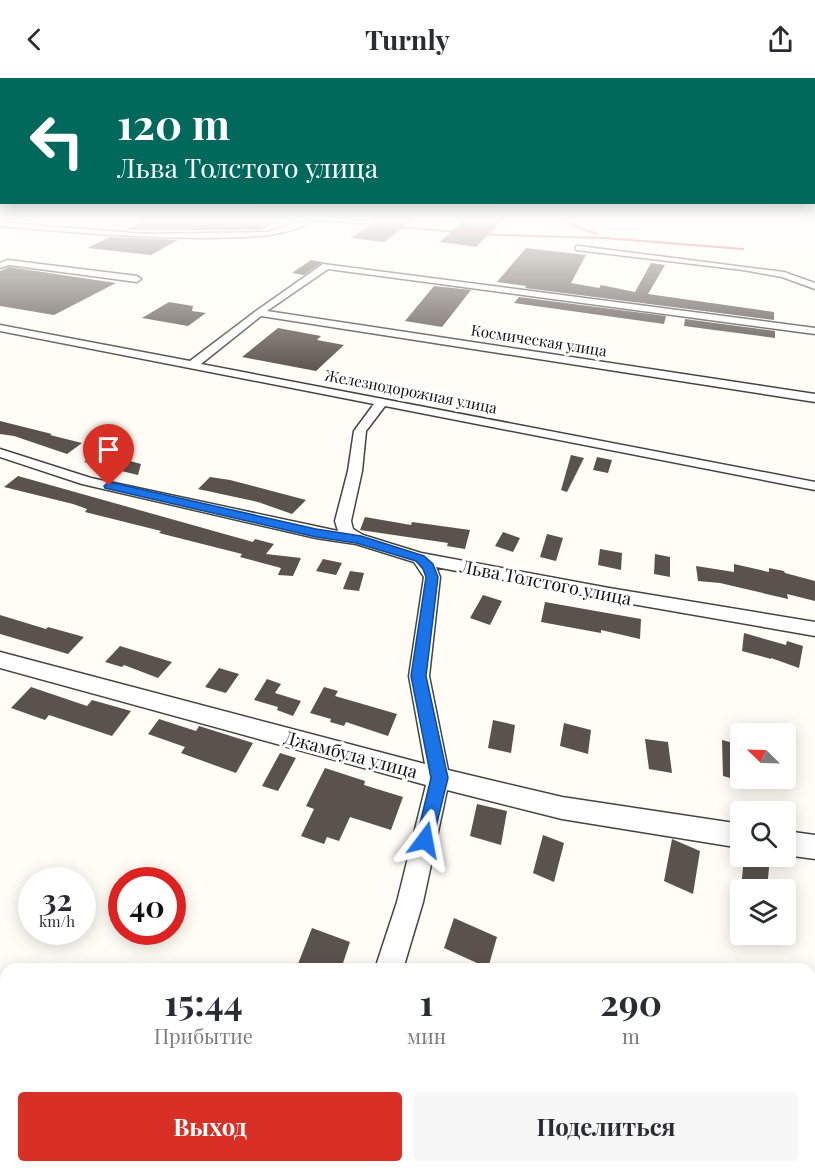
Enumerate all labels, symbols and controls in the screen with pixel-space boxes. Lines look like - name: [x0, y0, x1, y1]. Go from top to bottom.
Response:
- text: Turnly: [365, 21, 450, 57]
- icon: back: [18, 23, 51, 56]
- icon: share: [764, 23, 797, 56]
- text: 120 m: [117, 95, 230, 151]
- icon: left: [18, 102, 96, 180]
- text: Льва Толстого улица: [117, 149, 378, 185]
- street label: Космическая улица: [470, 319, 609, 361]
- street label: Железнодорожная улица: [323, 364, 499, 418]
- pin: [83, 424, 134, 486]
- icon: arrive: [92, 433, 125, 466]
- street label: Льва Толстого улица: [457, 553, 634, 610]
- north arrow: [730, 723, 796, 789]
- map controls: [730, 723, 796, 945]
- street label: Джамбула улица: [282, 725, 420, 783]
- button: search: [730, 801, 796, 867]
- position arrow: [393, 808, 457, 872]
- speed limit sign: 40: [108, 867, 186, 945]
- text: 32: [42, 879, 72, 919]
- button: layers: [730, 879, 796, 945]
- text: km/h: [39, 911, 75, 931]
- text: 15:44: [164, 977, 243, 1025]
- text: 1: [420, 977, 433, 1025]
- text: 290: [600, 977, 662, 1025]
- text: Прибытие: [154, 1022, 253, 1049]
- text: мин: [407, 1022, 446, 1049]
- text: m: [622, 1022, 640, 1049]
- button: Выход: [18, 1092, 402, 1161]
- button: Поделиться: [414, 1092, 798, 1161]

